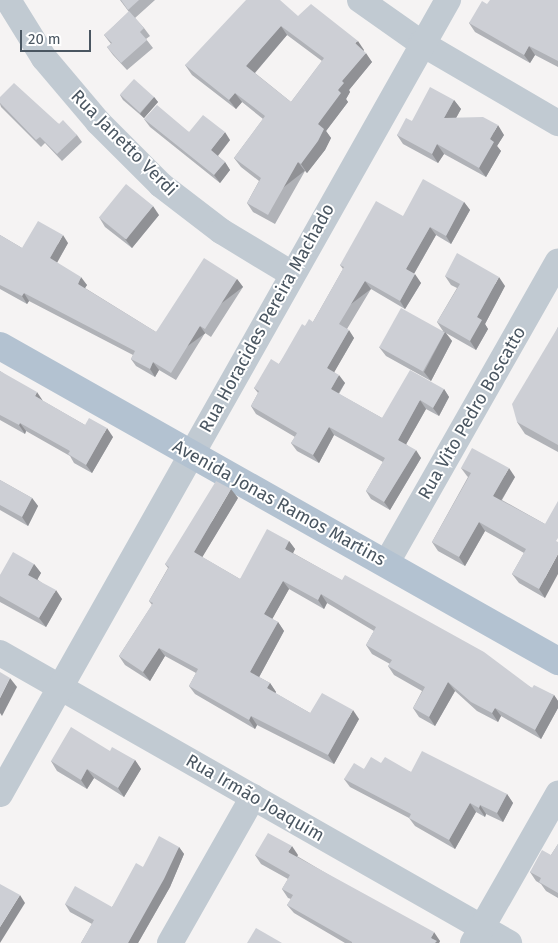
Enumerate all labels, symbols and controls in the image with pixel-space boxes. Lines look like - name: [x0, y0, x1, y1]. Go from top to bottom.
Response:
- scale bar: [22, 20, 94, 52]
- text: 20 m: [28, 30, 61, 48]
- street label: Rua Janetto Verdi: [66, 85, 182, 201]
- street label: Rua Horacides Pereira Machado: [195, 200, 339, 436]
- street label: Rua Vito Pedro Boscatto: [414, 323, 530, 503]
- street label: Avenida Jonas Ramos Martins: [169, 435, 389, 571]
- street label: Rua Irmão Joaquim: [182, 750, 328, 846]

